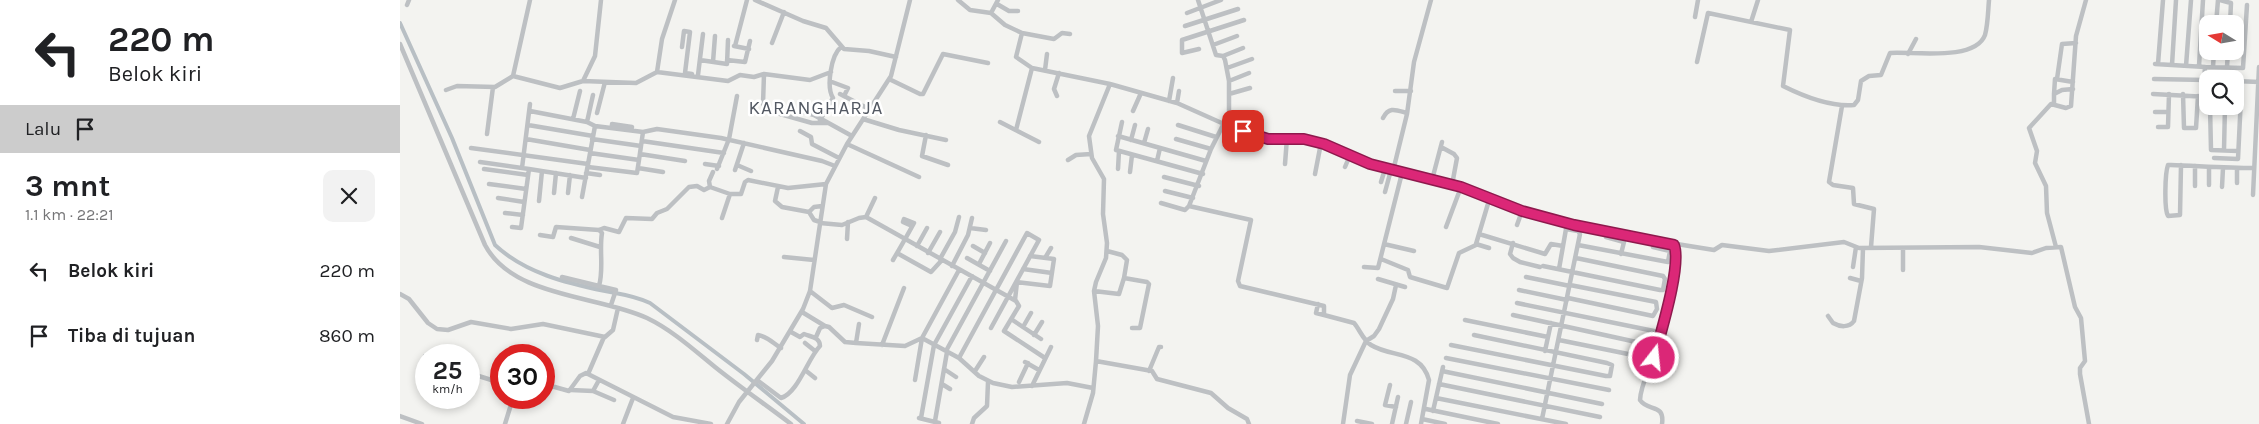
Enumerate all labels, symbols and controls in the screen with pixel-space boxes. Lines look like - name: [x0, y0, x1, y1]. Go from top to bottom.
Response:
- north arrow: [2199, 15, 2244, 60]
- map controls: [2199, 15, 2244, 115]
- text: 220 m: [108, 19, 215, 60]
- icon: left: [25, 20, 90, 85]
- text: Belok kiri: [108, 61, 202, 87]
- button: search: [2199, 70, 2244, 115]
- district label: KARANGHARJA: [748, 97, 884, 119]
- pin: [1222, 110, 1264, 152]
- icon: arrive: [71, 115, 99, 143]
- icon: arrive: [1229, 117, 1257, 145]
- text: Lalu: [25, 118, 61, 140]
- text: 3 mnt: [25, 168, 110, 204]
- button: close: [323, 170, 375, 222]
- text: 1.1 km · 22:21: [25, 205, 113, 224]
- icon: left: [25, 257, 53, 285]
- text: Belok kiri: [68, 260, 154, 282]
- text: 220 m: [319, 260, 375, 282]
- icon: arrive: [25, 322, 53, 350]
- text: Tiba di tujuan: [68, 325, 195, 347]
- text: 860 m: [319, 325, 375, 347]
- position arrow: [1627, 331, 1679, 383]
- speed limit sign: 30: [490, 344, 555, 409]
- text: 25: [433, 356, 462, 385]
- text: km/h: [432, 382, 463, 396]

